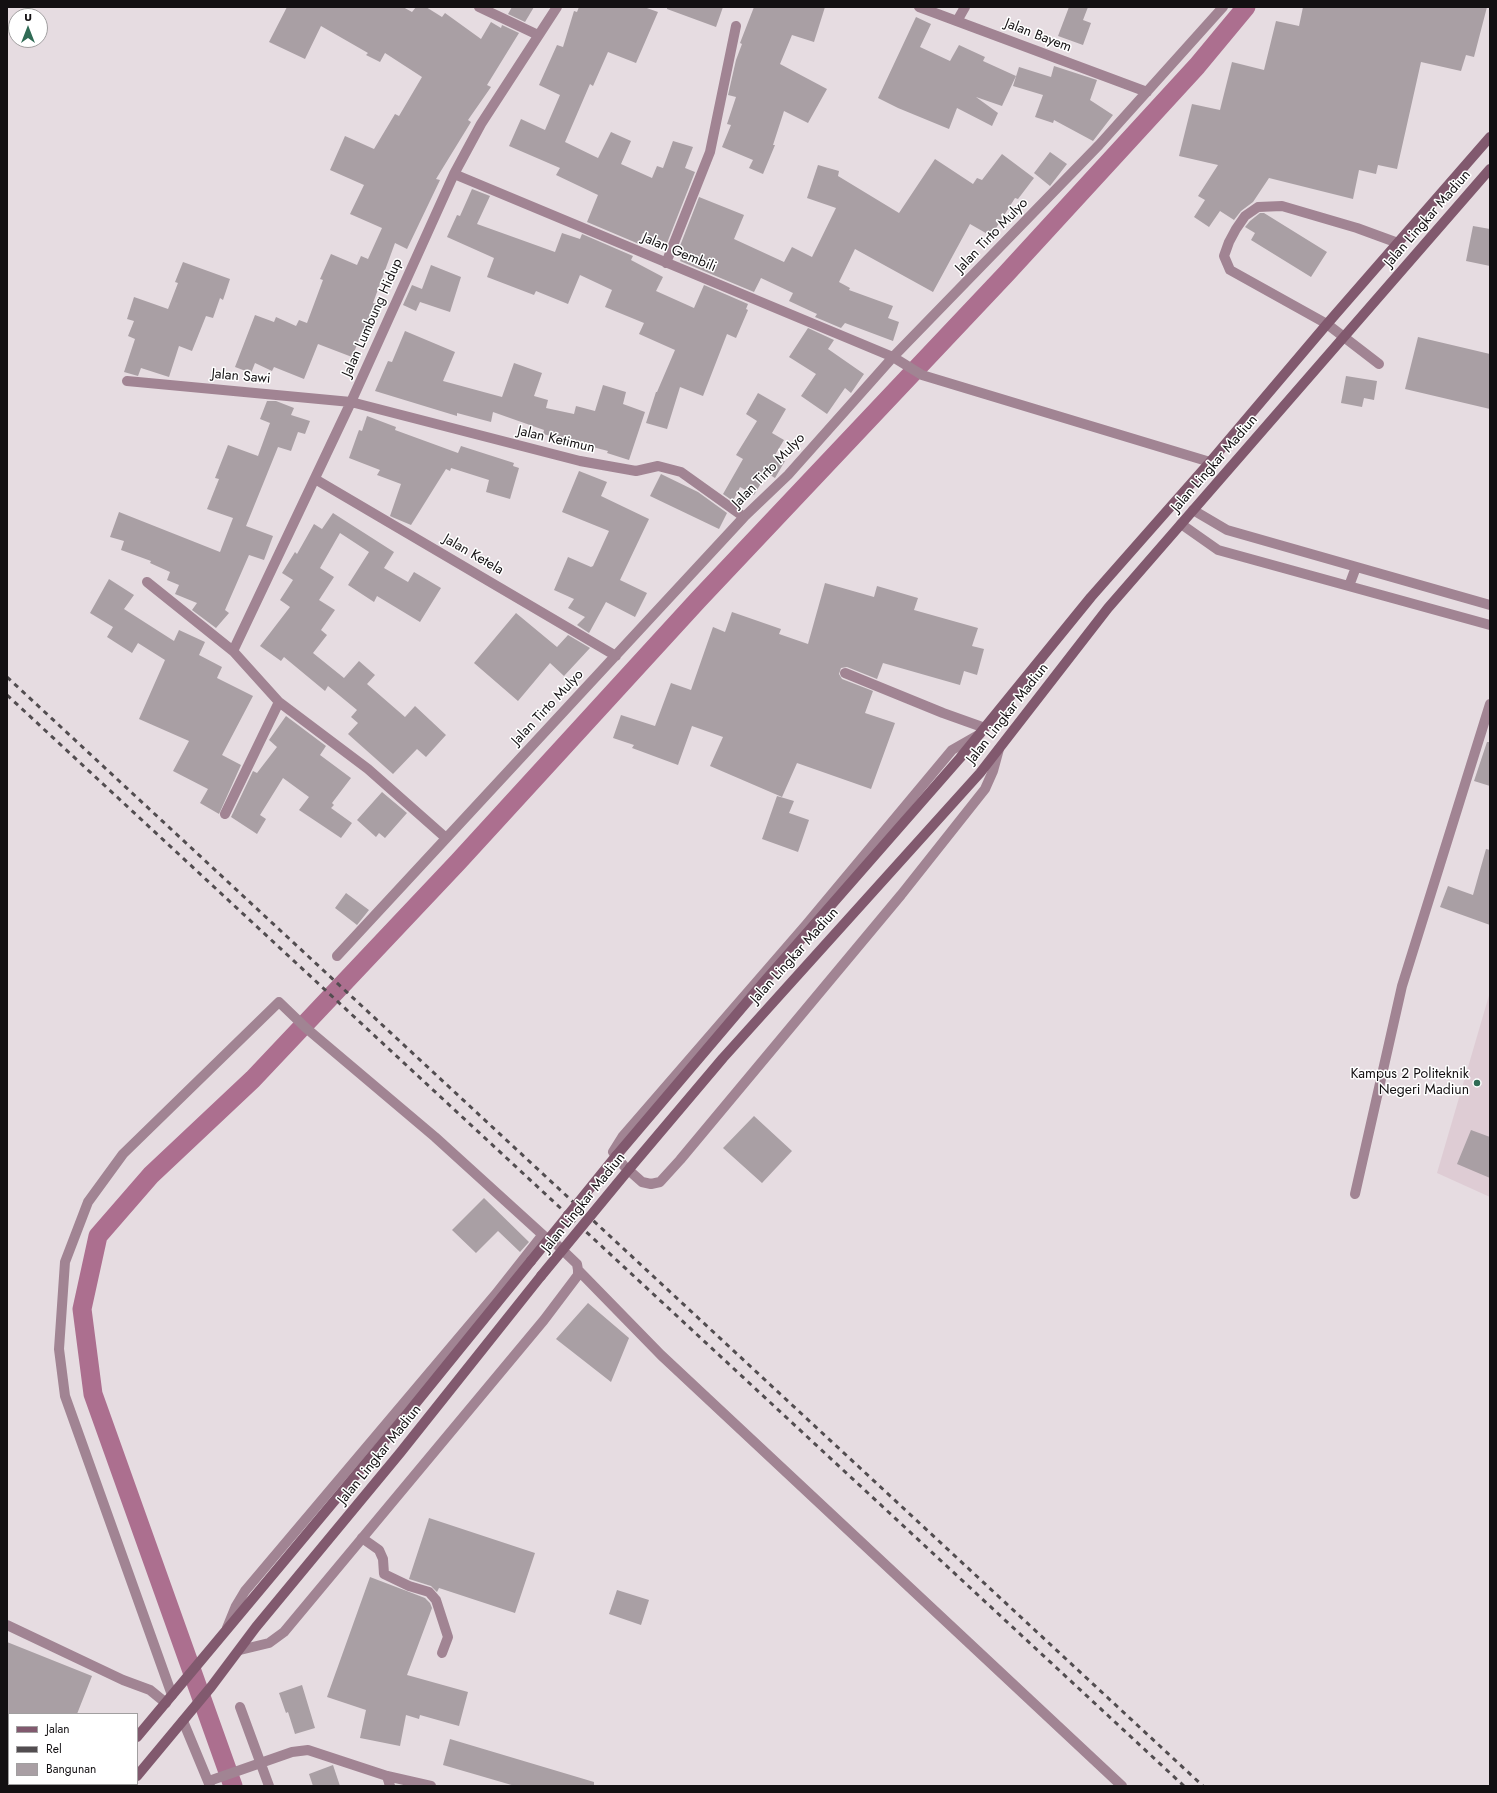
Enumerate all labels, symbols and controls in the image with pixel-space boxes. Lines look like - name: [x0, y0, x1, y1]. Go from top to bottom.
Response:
- north arrow: [8, 8, 48, 48]
- text: U: [24, 9, 32, 25]
- street label: Jalan Bayem: [1002, 16, 1074, 56]
- street label: Jalan Lingkar Madiun: [1381, 167, 1475, 271]
- street label: Jalan Tirto Mulyo: [952, 195, 1032, 277]
- street label: Jalan Gembili: [639, 230, 719, 276]
- street label: Jalan Lumbung Hidup: [339, 256, 407, 380]
- street label: Jalan Sawi: [211, 366, 271, 388]
- street label: Jalan Lingkar Madiun: [1168, 412, 1262, 516]
- street label: Jalan Ketimun: [516, 423, 596, 457]
- street label: Jalan Tirto Mulyo: [729, 430, 809, 512]
- street label: Jalan Ketela: [440, 531, 506, 579]
- street label: Jalan Lingkar Madiun: [963, 660, 1053, 768]
- street label: Jalan Tirto Mulyo: [509, 667, 587, 749]
- street label: Jalan Lingkar Madiun: [748, 905, 842, 1007]
- place label: Kampus 2 Politeknik Negeri Madiun: [1350, 1067, 1469, 1100]
- marker: Kampus 2 Politeknik Negeri Madiun: [1472, 1078, 1482, 1088]
- street label: Jalan Lingkar Madiun: [539, 1150, 629, 1256]
- street label: Jalan Lingkar Madiun: [335, 1402, 425, 1508]
- legend: [8, 1713, 138, 1785]
- text: Jalan: [46, 1720, 69, 1738]
- text: Rel: [46, 1740, 62, 1758]
- text: Bangunan: [46, 1760, 96, 1778]

